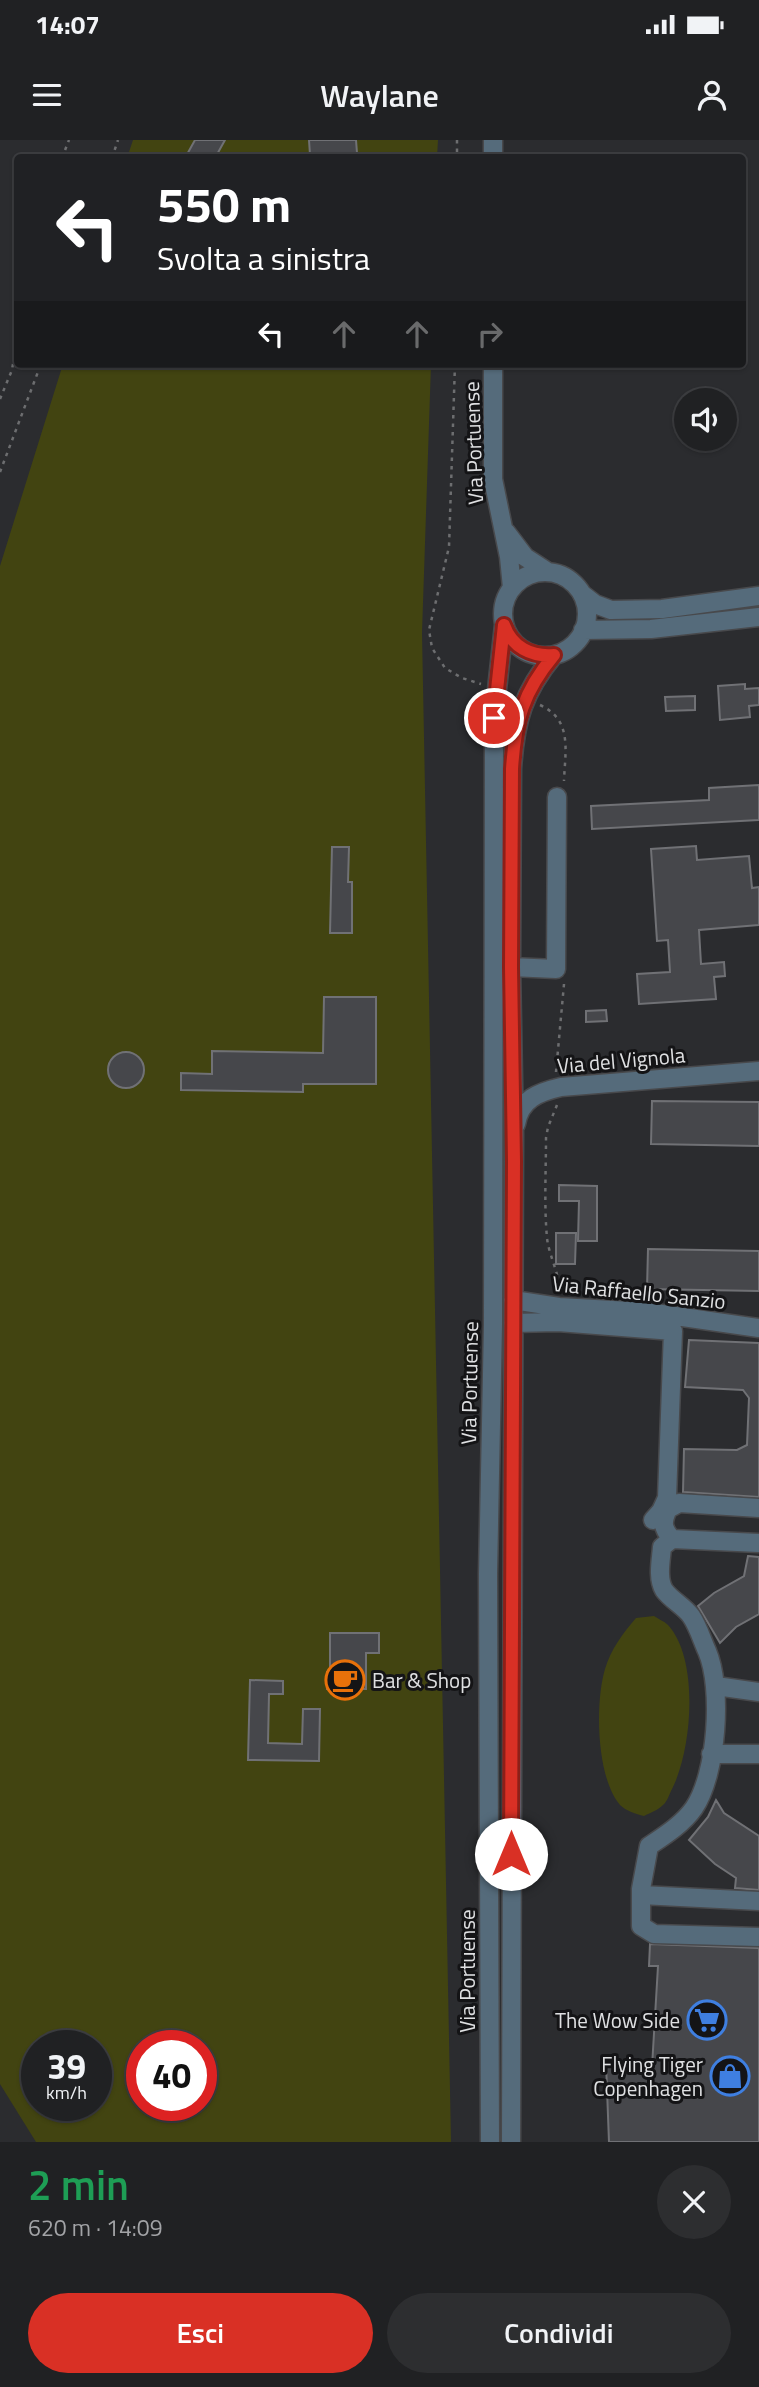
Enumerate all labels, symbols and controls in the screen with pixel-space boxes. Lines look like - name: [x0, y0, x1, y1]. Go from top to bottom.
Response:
- text: 14:07: [35, 5, 100, 44]
- text: Waylane: [320, 71, 439, 119]
- icon: menu: [28, 76, 66, 114]
- icon: person: [693, 76, 731, 114]
- text: 550 m: [157, 166, 291, 241]
- icon: left: [42, 182, 133, 273]
- text: Svolta a sinistra: [157, 234, 370, 282]
- icon: left: [252, 315, 290, 353]
- icon: ahead: [325, 315, 363, 353]
- icon: ahead: [398, 315, 436, 353]
- icon: right: [471, 315, 509, 353]
- street label: Via Portuense: [455, 381, 491, 505]
- map controls: [674, 388, 737, 451]
- button: sound: [674, 388, 737, 451]
- pin: [464, 688, 524, 748]
- icon: arrive: [475, 699, 513, 737]
- street label: Via del Vignola: [556, 1038, 687, 1082]
- street label: Via Raffaello Sanzio: [551, 1267, 727, 1317]
- street label: Via Portuense: [452, 1321, 486, 1445]
- cafe icon: Bar & Shop: [324, 1659, 366, 1701]
- place label: Bar & Shop: [372, 1664, 471, 1696]
- position arrow: [474, 1817, 548, 1891]
- street label: Via Portuense: [451, 1909, 483, 2033]
- supermarket icon: The Wow Side: [686, 1999, 728, 2041]
- place label: The Wow Side: [555, 2004, 680, 2036]
- speed limit sign: 40: [126, 2030, 217, 2121]
- text: 39: [47, 2039, 86, 2093]
- place label: Flying Tiger Copenhagen: [593, 2048, 703, 2104]
- shop icon: Flying Tiger Copenhagen: [709, 2055, 751, 2097]
- text: km/h: [46, 2079, 87, 2106]
- text: 2 min: [28, 2152, 129, 2216]
- button: close: [657, 2165, 731, 2239]
- text: 620 m · 14:09: [28, 2210, 163, 2245]
- button: Esci: [28, 2293, 373, 2373]
- button: Condividi: [387, 2293, 731, 2373]

